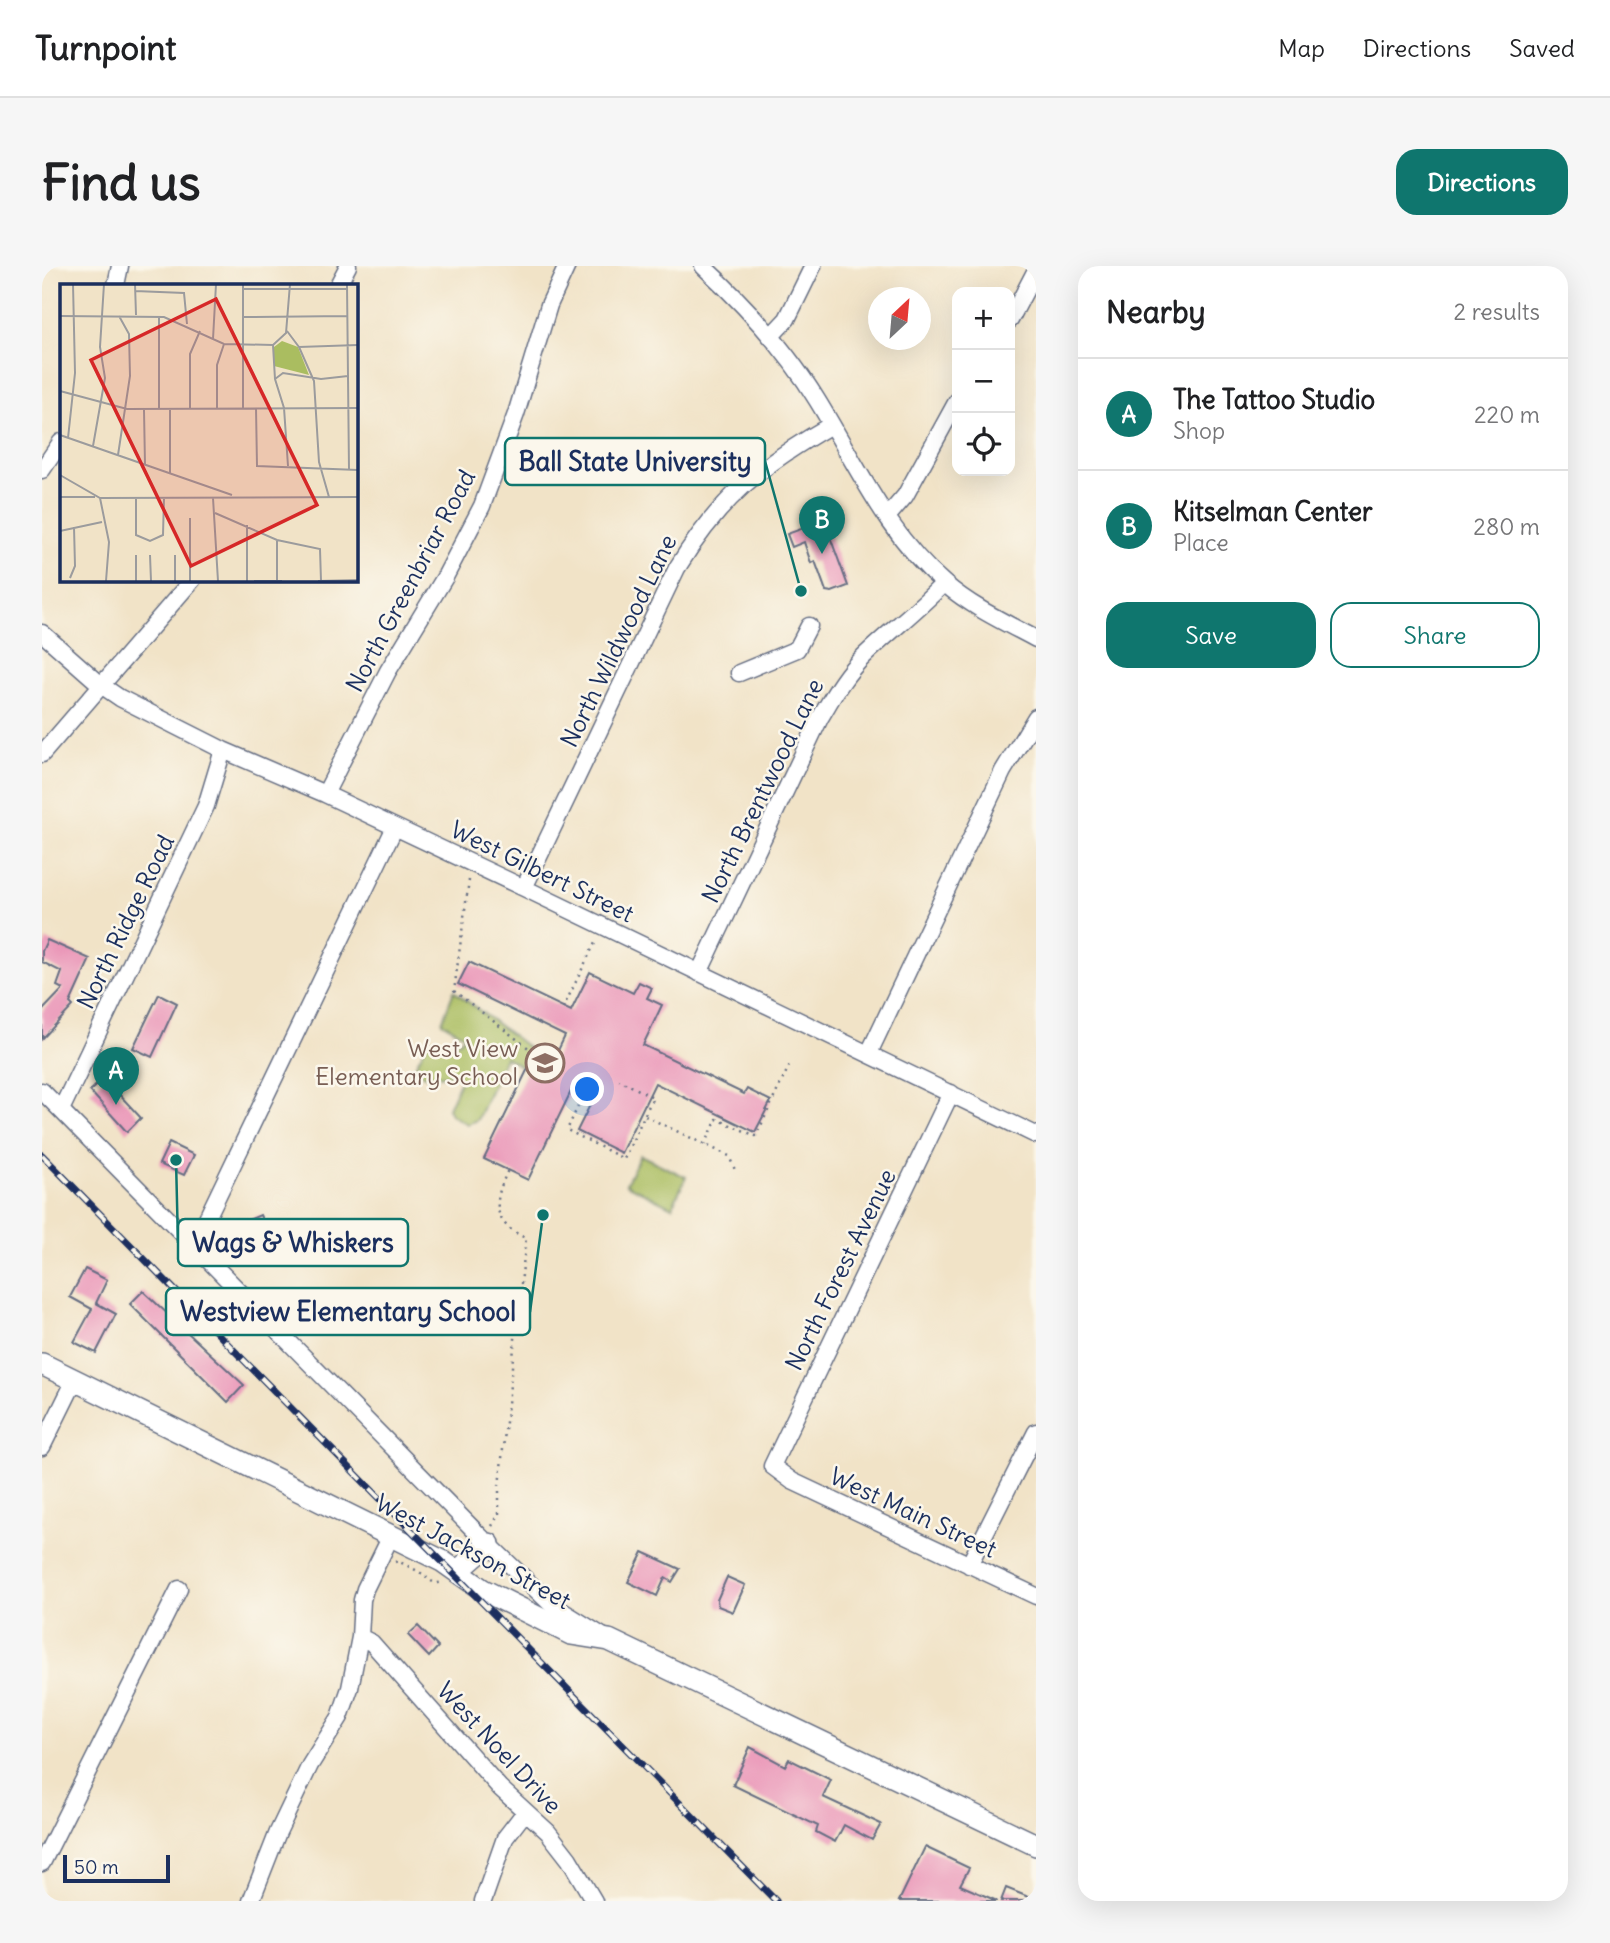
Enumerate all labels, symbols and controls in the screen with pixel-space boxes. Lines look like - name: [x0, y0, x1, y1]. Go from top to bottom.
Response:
- text: Turnpoint: [35, 27, 176, 69]
- text: Map: [1278, 33, 1325, 63]
- text: Directions: [1363, 33, 1471, 63]
- text: Saved: [1509, 33, 1575, 63]
- button: Directions: [1396, 149, 1568, 215]
- text: Find us: [42, 152, 200, 213]
- inset map: [60, 284, 357, 581]
- north arrow: [868, 287, 931, 350]
- map controls: [952, 287, 1015, 476]
- button: +: [952, 287, 1015, 350]
- text: Nearby: [1106, 293, 1206, 331]
- text: 2 results: [1454, 297, 1540, 326]
- button: −: [952, 350, 1015, 413]
- text: The Tattoo Studio: [1173, 383, 1375, 416]
- text: A: [1122, 400, 1136, 429]
- text: 220 m: [1474, 400, 1540, 429]
- button: locate: [952, 413, 1015, 476]
- text: Shop: [1173, 416, 1225, 445]
- callout: Ball State University: [505, 438, 765, 485]
- text: Ball State University: [519, 445, 751, 478]
- street label: North Greenbriar Road: [339, 464, 481, 697]
- text: Kitselman Center: [1173, 495, 1373, 528]
- pin: B: [799, 496, 845, 554]
- text: B: [1121, 512, 1137, 541]
- text: 280 m: [1473, 512, 1540, 541]
- text: Place: [1173, 528, 1229, 557]
- street label: North Wildwood Lane: [554, 529, 683, 752]
- button: Save: [1106, 602, 1316, 668]
- button: Share: [1330, 602, 1540, 668]
- street label: North Brentwood Lane: [695, 673, 829, 908]
- street label: West Gilbert Street: [446, 814, 639, 929]
- street label: North Ridge Road: [70, 829, 180, 1014]
- place label: West View Elementary School: [315, 1033, 518, 1091]
- school or university icon: West View Elementary School: [524, 1042, 566, 1084]
- pin: A: [93, 1047, 139, 1105]
- your location: [570, 1072, 604, 1106]
- street label: North Forest Avenue: [778, 1164, 902, 1375]
- callout: Wags & Whiskers: [178, 1219, 408, 1266]
- text: Wags & Whiskers: [192, 1226, 394, 1259]
- callout: Westview Elementary School: [166, 1288, 530, 1335]
- text: Westview Elementary School: [180, 1295, 516, 1328]
- street label: West Main Street: [825, 1460, 1002, 1564]
- street label: West Jackson Street: [371, 1487, 576, 1615]
- street label: West Noel Drive: [431, 1675, 568, 1819]
- scale bar: [63, 1852, 170, 1884]
- text: 50 m: [74, 1855, 119, 1879]

